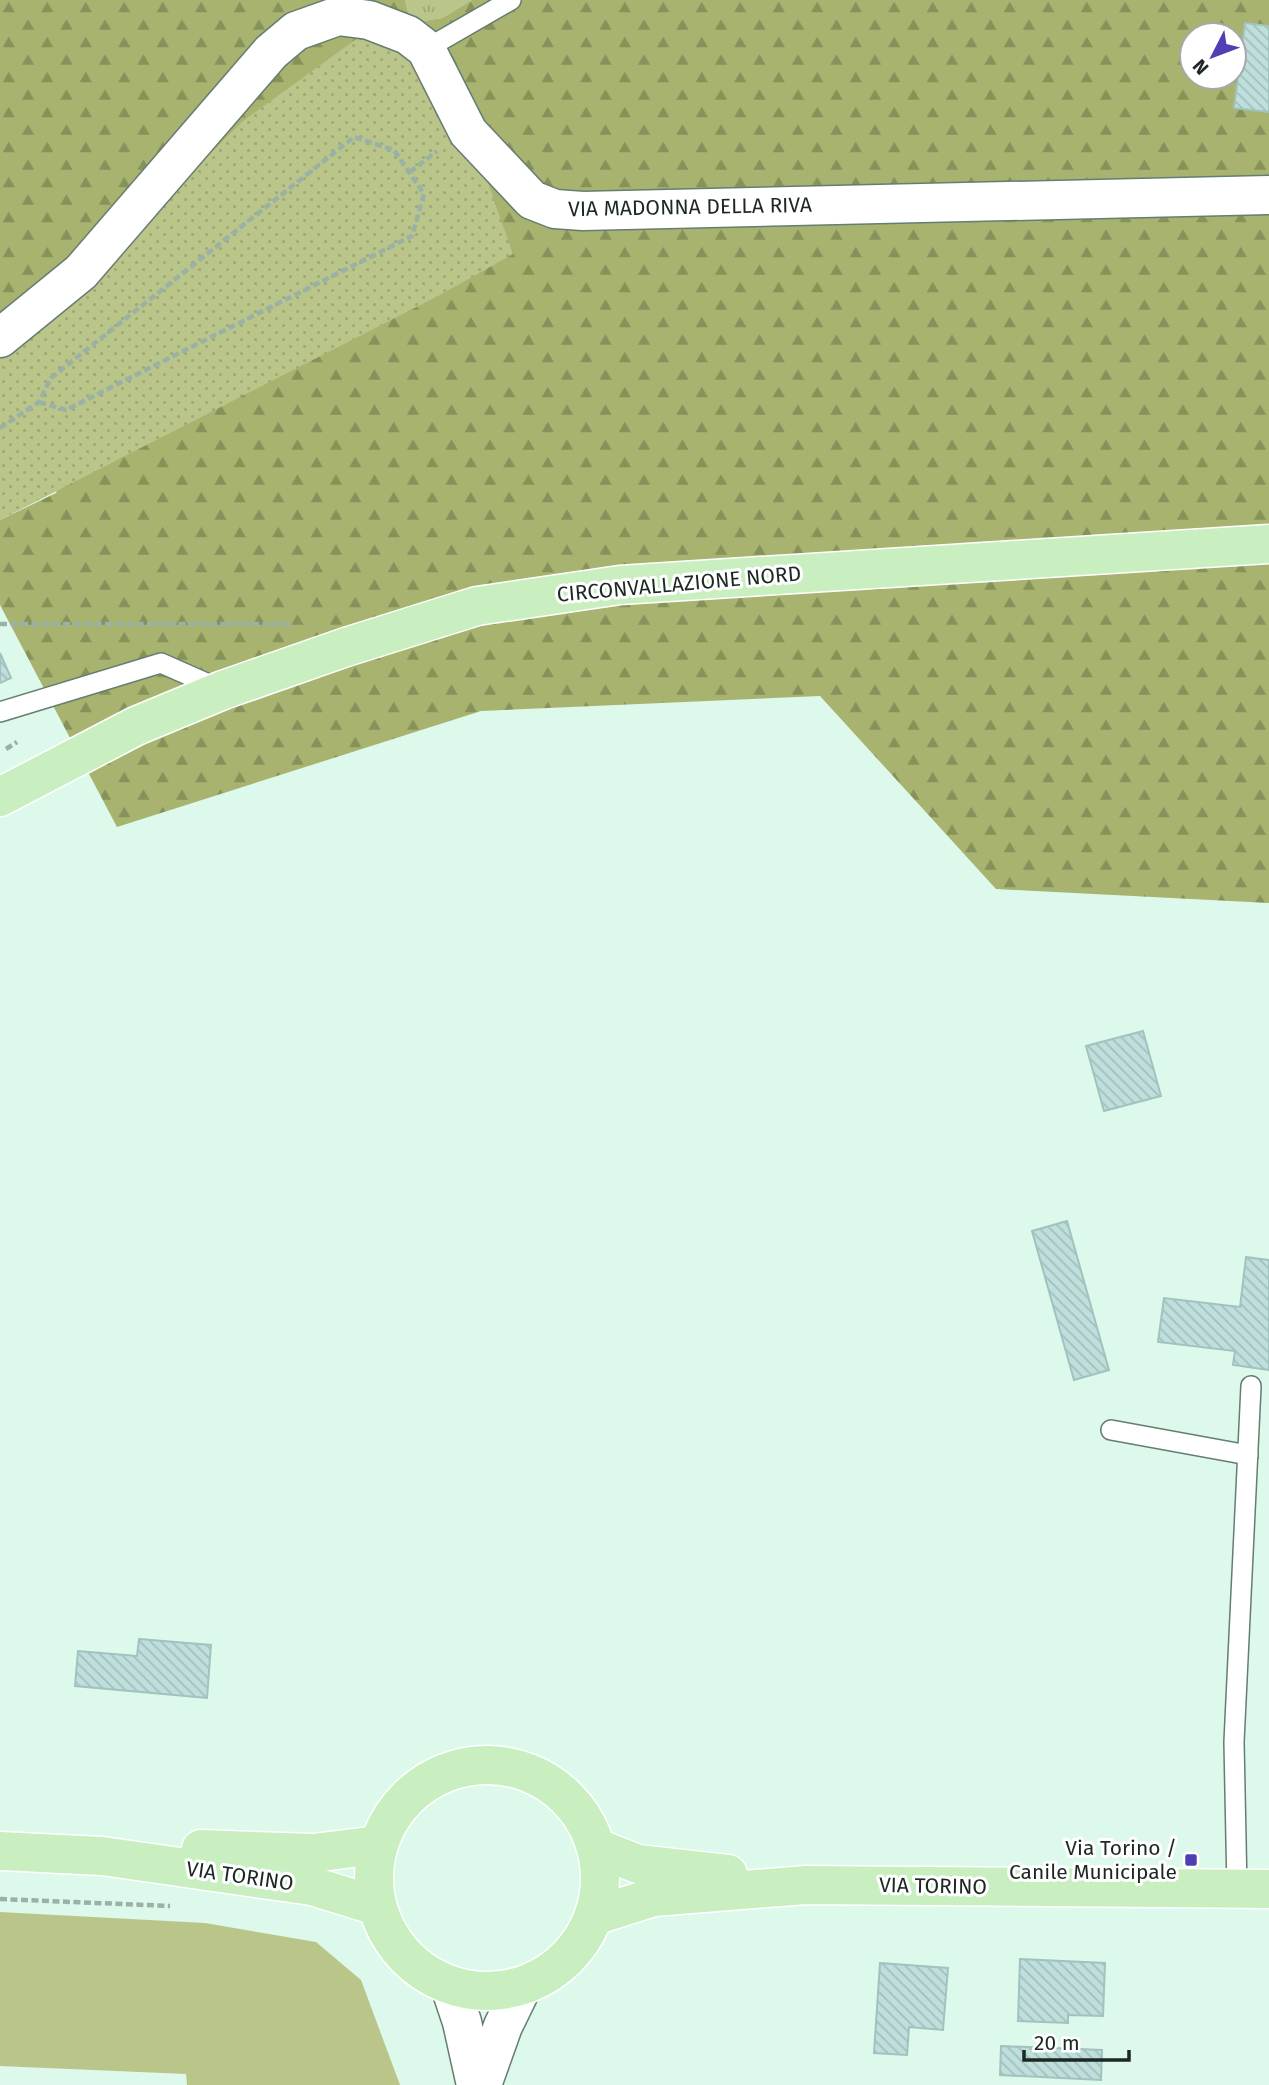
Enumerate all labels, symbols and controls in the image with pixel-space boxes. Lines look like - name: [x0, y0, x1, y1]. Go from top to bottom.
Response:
- north arrow: [1178, 21, 1248, 91]
- text: N: [1188, 55, 1214, 79]
- street label: VIA MADONNA DELLA RIVA: [568, 192, 812, 222]
- street label: CIRCONVALLAZIONE NORD: [556, 560, 802, 608]
- place label: Via Torino / Canile Municipale: [1009, 1835, 1177, 1885]
- marker: Via Torino / Canile Municipale: [1183, 1852, 1199, 1868]
- street label: VIA TORINO: [185, 1856, 295, 1896]
- street label: VIA TORINO: [879, 1872, 987, 1900]
- scale bar: [1024, 2018, 1129, 2062]
- text: 20 m: [1034, 2030, 1080, 2056]

